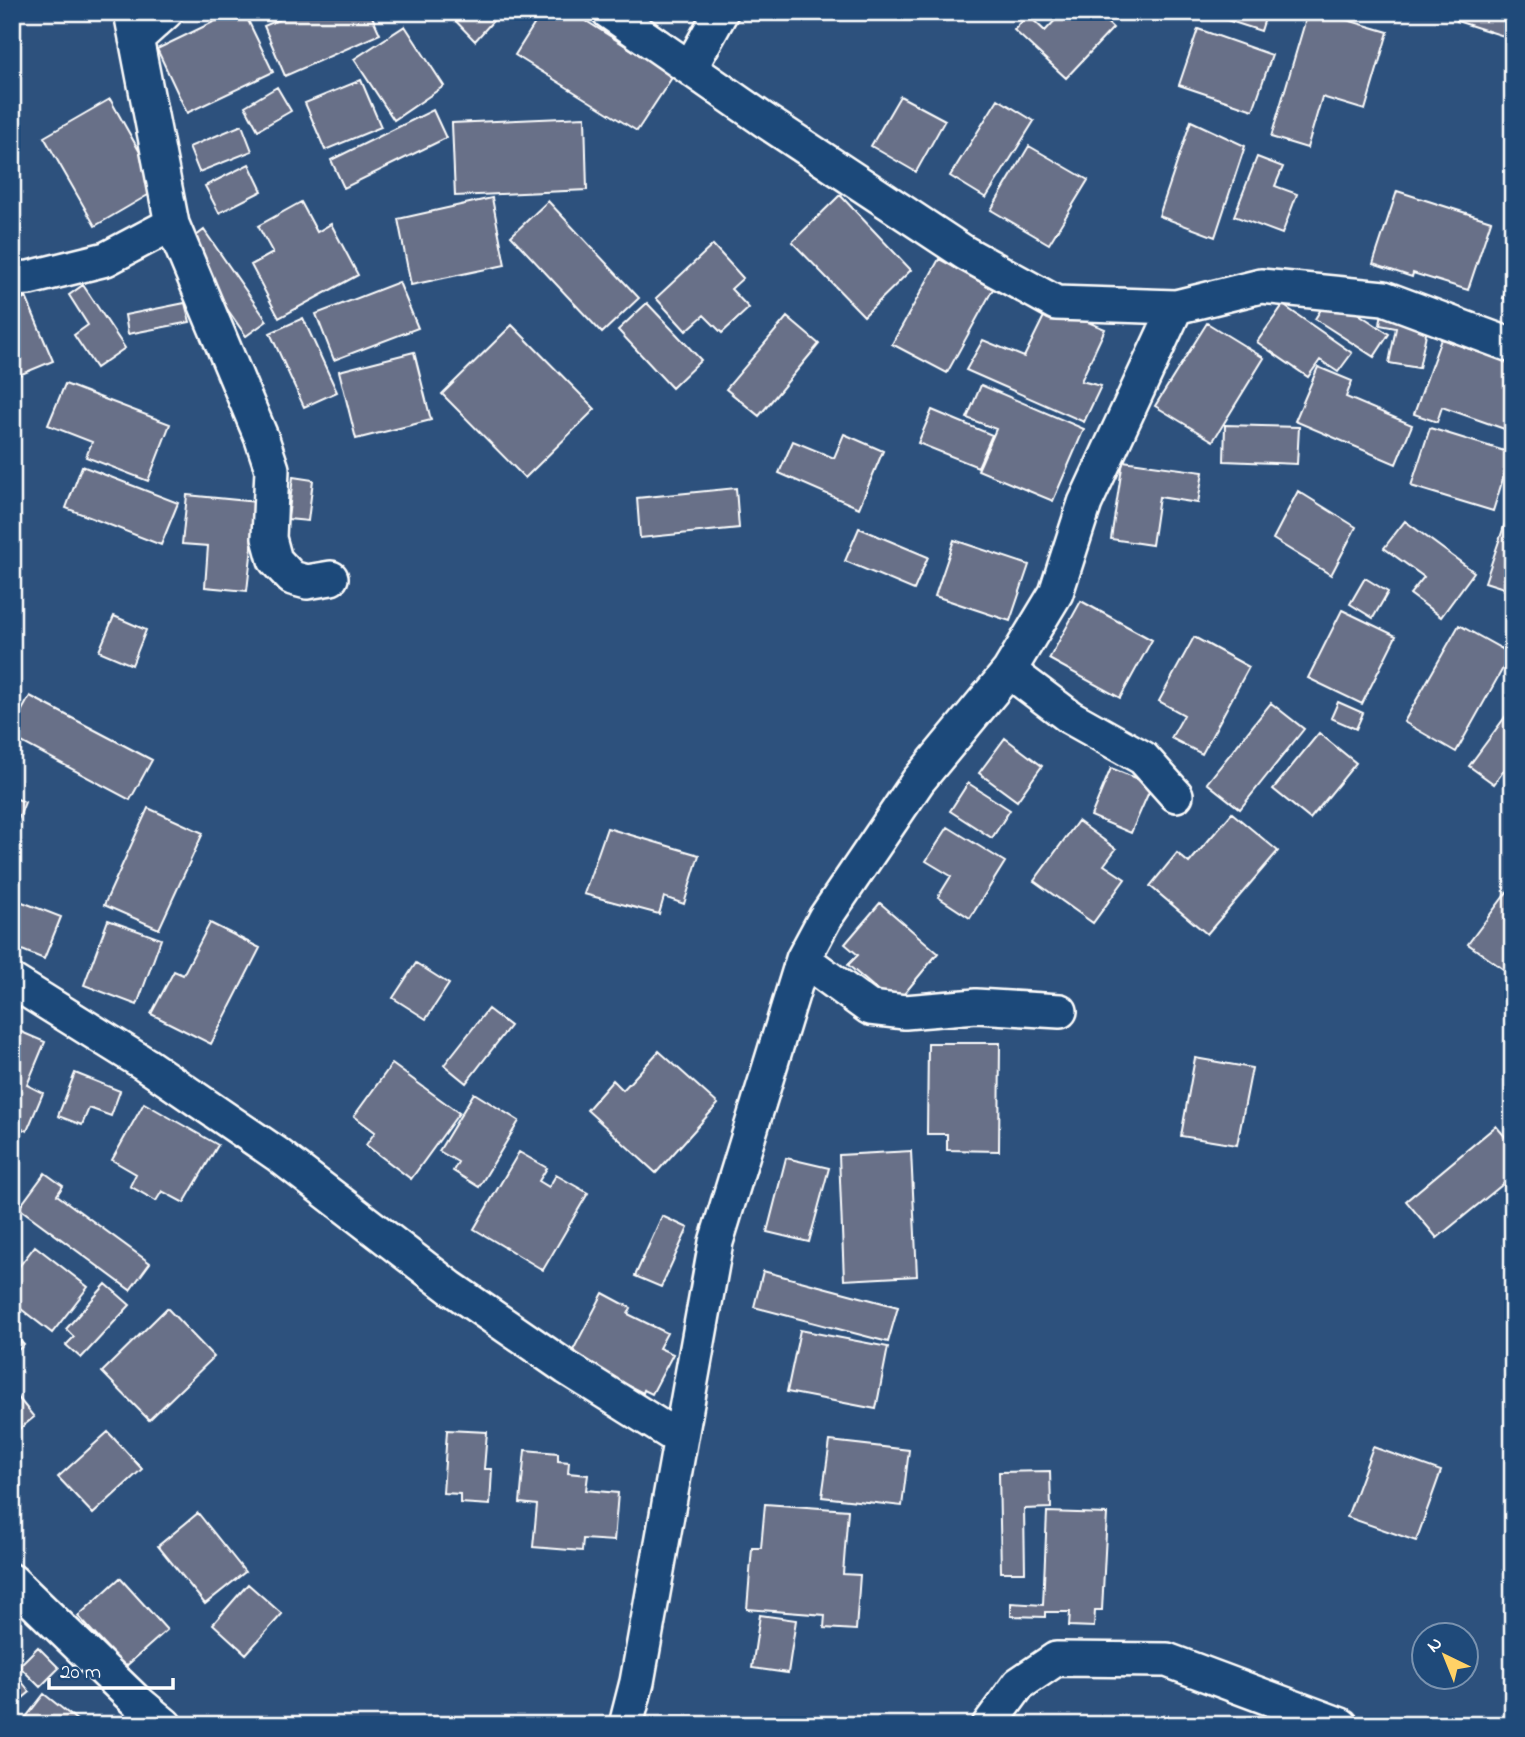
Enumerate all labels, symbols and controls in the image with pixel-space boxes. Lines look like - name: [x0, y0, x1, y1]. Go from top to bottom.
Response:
- north arrow: [1410, 1622, 1480, 1692]
- text: N: [1421, 1631, 1449, 1660]
- scale bar: [49, 1646, 173, 1690]
- text: 20 m: [60, 1658, 101, 1688]

